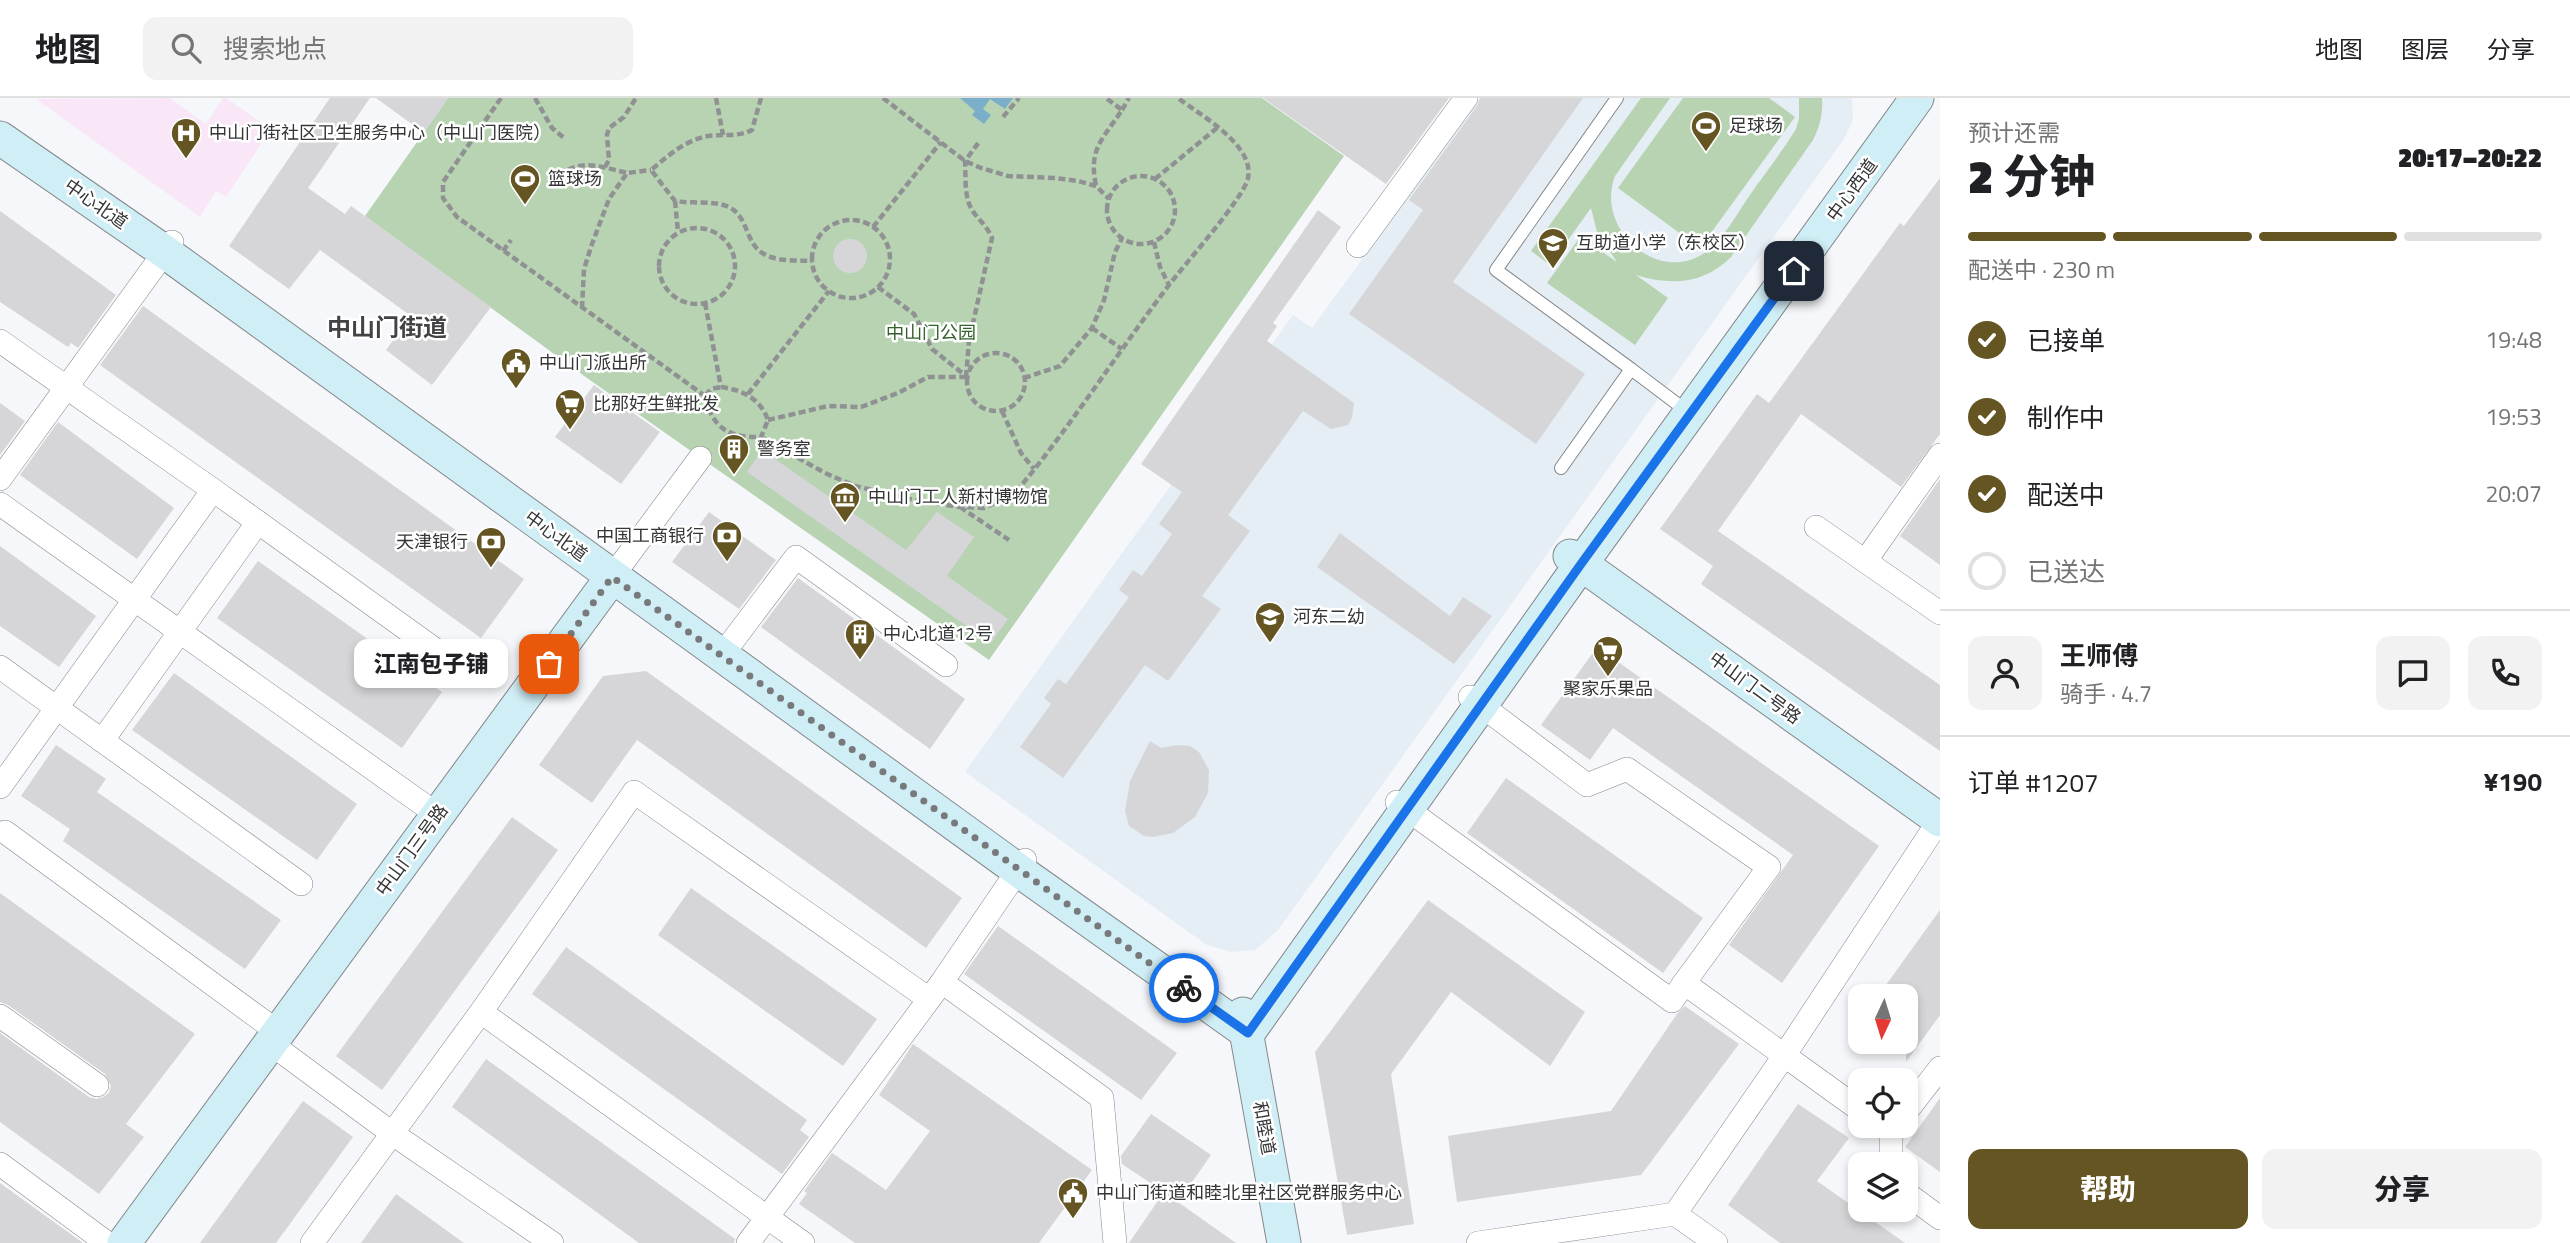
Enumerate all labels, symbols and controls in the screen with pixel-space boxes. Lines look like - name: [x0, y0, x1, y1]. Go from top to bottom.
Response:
- search box: [143, 17, 633, 80]
- text: 地图: [35, 24, 101, 74]
- icon: search: [167, 29, 205, 67]
- text: 搜索地点: [223, 29, 327, 68]
- text: 地图: [2315, 31, 2363, 67]
- text: 图层: [2401, 31, 2449, 67]
- text: 分享: [2487, 31, 2535, 67]
- sports icon: 足球场: [1689, 109, 1723, 153]
- place label: 足球场: [1729, 112, 1783, 139]
- text: 预计还需: [1968, 115, 2060, 150]
- hospital icon: 中山门街社区卫生服务中心（中山门医院）: [169, 116, 203, 160]
- place label: 中山门街社区卫生服务中心（中山门医院）: [209, 119, 551, 146]
- text: 20:17–20:22: [2398, 138, 2542, 177]
- text: 2 分钟: [1968, 141, 2095, 211]
- street label: 中心西道: [1820, 153, 1884, 227]
- sports icon: 篮球场: [508, 162, 542, 206]
- place label: 篮球场: [548, 165, 602, 192]
- street label: 中心北道: [59, 172, 134, 235]
- school or university icon: 互助道小学（东校区）: [1536, 226, 1570, 270]
- place label: 互助道小学（东校区）: [1576, 229, 1756, 256]
- pin: [1764, 241, 1824, 301]
- icon: home: [1775, 252, 1813, 290]
- text: 配送中 · 230 m: [1968, 252, 2115, 287]
- district label: 中山门街道: [327, 309, 447, 345]
- park label: 中山门公园: [886, 319, 976, 346]
- icon: check: [1968, 321, 2006, 359]
- text: 已接单: [2027, 321, 2105, 360]
- text: 19:48: [2485, 322, 2542, 357]
- public building icon: 中山门派出所: [499, 346, 533, 390]
- place label: 中山门派出所: [539, 349, 647, 376]
- supermarket icon: 比那好生鲜批发: [553, 387, 587, 431]
- place label: 比那好生鲜批发: [593, 390, 719, 417]
- icon: check: [1968, 398, 2006, 436]
- text: 制作中: [2027, 398, 2105, 437]
- text: 19:53: [2485, 399, 2542, 434]
- building icon: 警务室: [717, 432, 751, 476]
- place label: 警务室: [757, 435, 811, 462]
- icon: check: [1968, 475, 2006, 513]
- text: 配送中: [2027, 475, 2105, 514]
- text: 20:07: [2485, 476, 2542, 511]
- museum icon: 中山门工人新村博物馆: [828, 480, 862, 524]
- place label: 中山门工人新村博物馆: [868, 483, 1048, 510]
- street label: 中心北道: [519, 504, 593, 568]
- bank icon: 中国工商银行: [710, 519, 744, 563]
- place label: 中国工商银行: [596, 522, 704, 549]
- bank icon: 天津银行: [474, 525, 508, 569]
- place label: 天津银行: [396, 528, 468, 555]
- text: 已送达: [2027, 552, 2105, 591]
- school or university icon: 河东二幼: [1253, 600, 1287, 644]
- place label: 河东二幼: [1293, 603, 1365, 630]
- building icon: 中心北道12号: [843, 617, 877, 661]
- place label: 中心北道12号: [883, 620, 993, 647]
- pin: [519, 634, 579, 694]
- supermarket icon: 聚家乐果品: [1591, 634, 1625, 678]
- button: person: [1968, 636, 2042, 710]
- text: 王师傅: [2060, 636, 2138, 675]
- button: chat: [2376, 636, 2450, 710]
- button: phone: [2468, 636, 2542, 710]
- callout: 江南包子铺: [353, 640, 507, 688]
- icon: bag: [530, 645, 568, 683]
- street label: 中山门二号路: [1704, 645, 1807, 730]
- text: 江南包子铺: [374, 646, 489, 681]
- place label: 聚家乐果品: [1563, 675, 1653, 702]
- text: 骑手 · 4.7: [2060, 676, 2152, 711]
- text: ¥190: [2484, 762, 2542, 801]
- text: 订单 #1207: [1968, 763, 2099, 802]
- street label: 中山门三号路: [369, 798, 454, 901]
- courier: [1149, 953, 1219, 1023]
- icon: bike: [1165, 969, 1203, 1007]
- north arrow: [1848, 984, 1918, 1054]
- map controls: [1848, 984, 1918, 1222]
- button: locate: [1848, 1068, 1918, 1138]
- street label: 和睦道: [1247, 1099, 1282, 1157]
- button: 帮助: [1968, 1149, 2248, 1229]
- button: 分享: [2262, 1149, 2542, 1229]
- button: layers: [1848, 1152, 1918, 1222]
- public building icon: 中山门街道和睦北里社区党群服务中心: [1056, 1176, 1090, 1220]
- place label: 中山门街道和睦北里社区党群服务中心: [1096, 1179, 1402, 1206]

